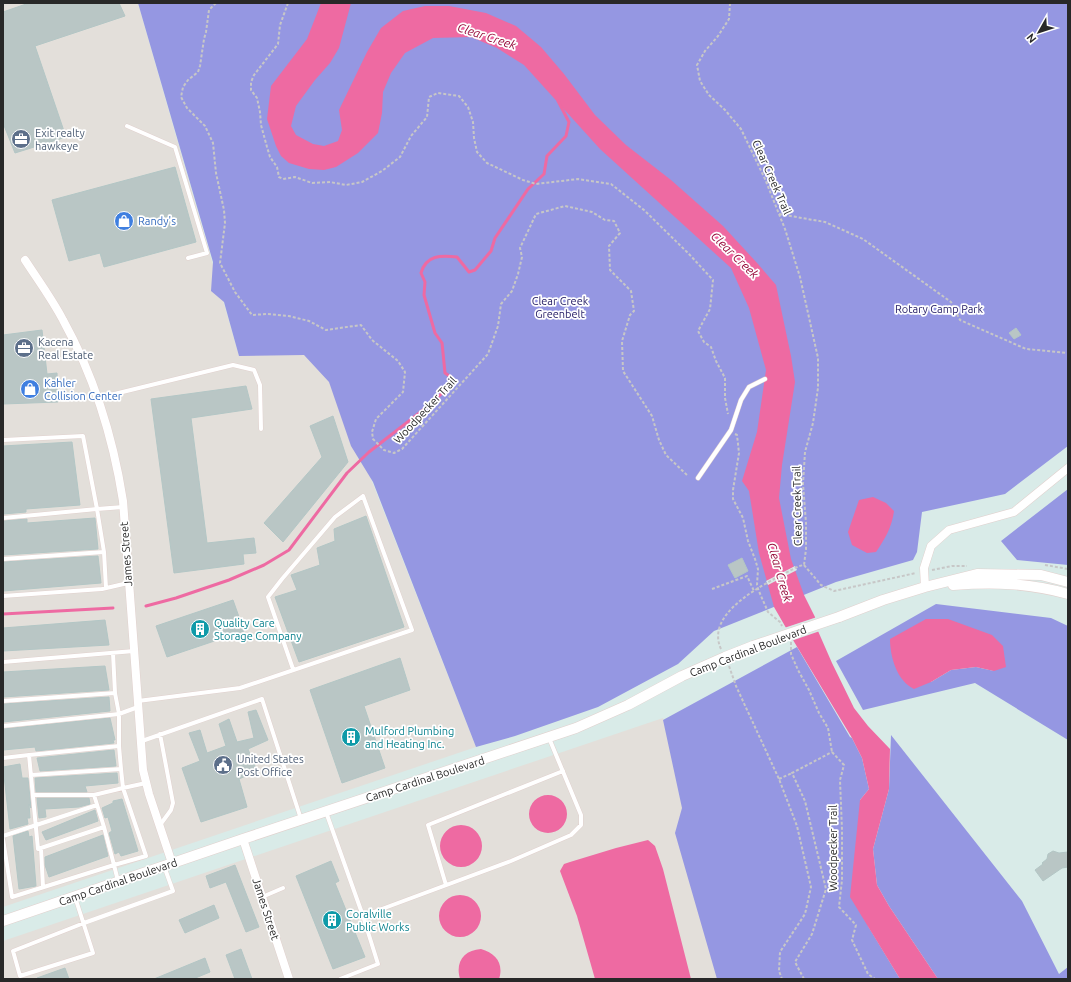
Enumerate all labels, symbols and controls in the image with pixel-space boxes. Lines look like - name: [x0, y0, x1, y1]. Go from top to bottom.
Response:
- north arrow: [1019, 12, 1059, 52]
- water label: Clear Creek: [456, 20, 519, 52]
- text: N: [1024, 31, 1038, 45]
- place label: Exit realty hawkeye: [35, 127, 85, 152]
- office icon: Exit realty hawkeye: [10, 128, 32, 150]
- street label: Clear Creek Trail: [750, 138, 794, 216]
- shop icon: Randy's: [113, 210, 135, 232]
- place label: Randy's: [138, 215, 176, 227]
- water label: Clear Creek: [709, 229, 762, 281]
- park label: Clear Creek Greenbelt: [532, 295, 589, 320]
- park label: Rotary Camp Park: [895, 303, 984, 315]
- place label: Kacena Real Estate: [38, 336, 93, 361]
- office icon: Kacena Real Estate: [13, 337, 35, 359]
- street label: Woodpecker Trail: [391, 374, 459, 446]
- place label: Kahler Collision Center: [44, 377, 123, 402]
- shop icon: Kahler Collision Center: [19, 378, 41, 400]
- street label: Clear Creek Trail: [790, 466, 804, 546]
- street label: James Street: [118, 521, 134, 587]
- water label: Clear Creek: [765, 541, 795, 604]
- place label: Quality Care Storage Company: [214, 617, 302, 642]
- building icon: Quality Care Storage Company: [189, 618, 211, 640]
- street label: Camp Cardinal Boulevard: [688, 623, 808, 679]
- place label: Mulford Plumbing and Heating Inc.: [365, 725, 454, 750]
- building icon: Mulford Plumbing and Heating Inc.: [340, 726, 362, 748]
- place label: United States Post Office: [237, 753, 304, 778]
- public building icon: United States Post Office: [212, 754, 234, 776]
- street label: Camp Cardinal Boulevard: [364, 754, 486, 804]
- street label: Woodpecker Trail: [827, 805, 839, 891]
- street label: Camp Cardinal Boulevard: [57, 856, 179, 908]
- street label: James Street: [250, 876, 282, 942]
- place label: Coralville Public Works: [346, 908, 410, 933]
- building icon: Coralville Public Works: [321, 909, 343, 931]

